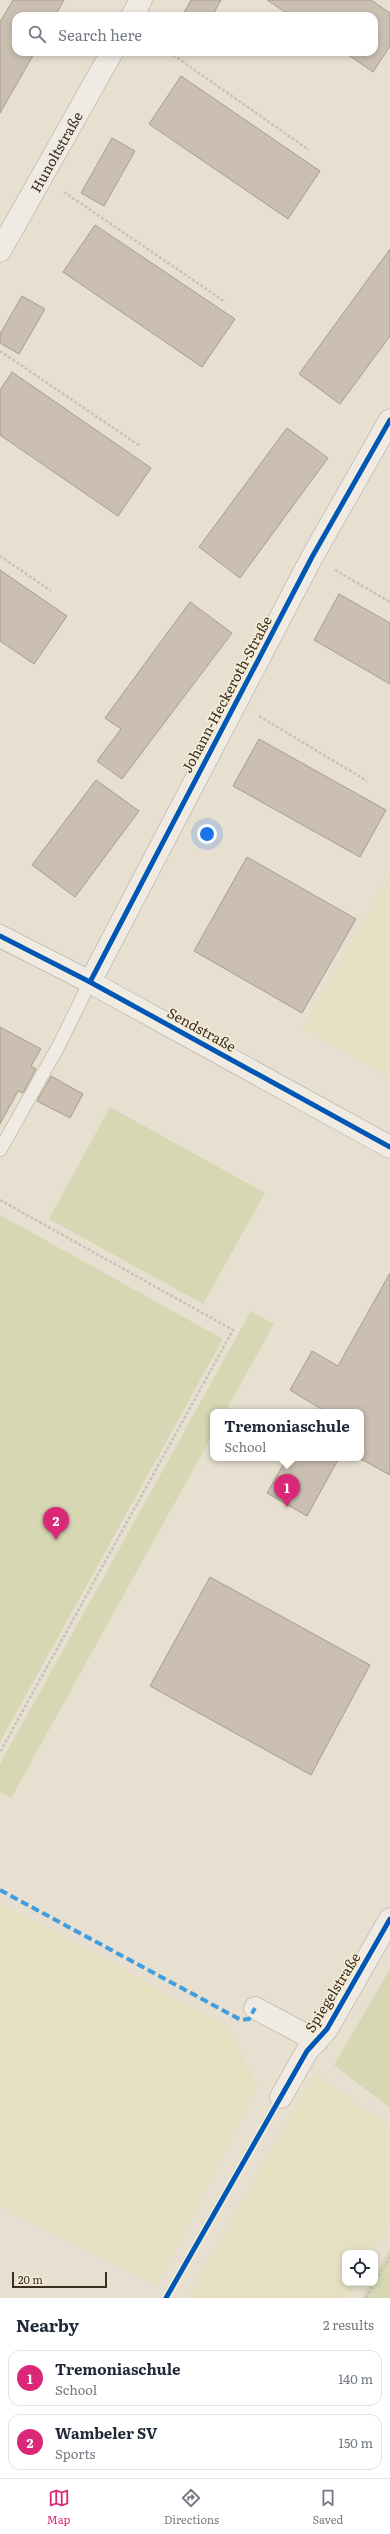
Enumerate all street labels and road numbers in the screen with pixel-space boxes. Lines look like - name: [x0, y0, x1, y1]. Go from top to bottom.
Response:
- street label: Hunoltstraße: [25, 108, 87, 196]
- street label: Johann-Heckeroth-Straße: [176, 612, 276, 776]
- street label: Sendstraße: [164, 1002, 240, 1056]
- street label: Spiegelstraße: [299, 1948, 365, 2036]

